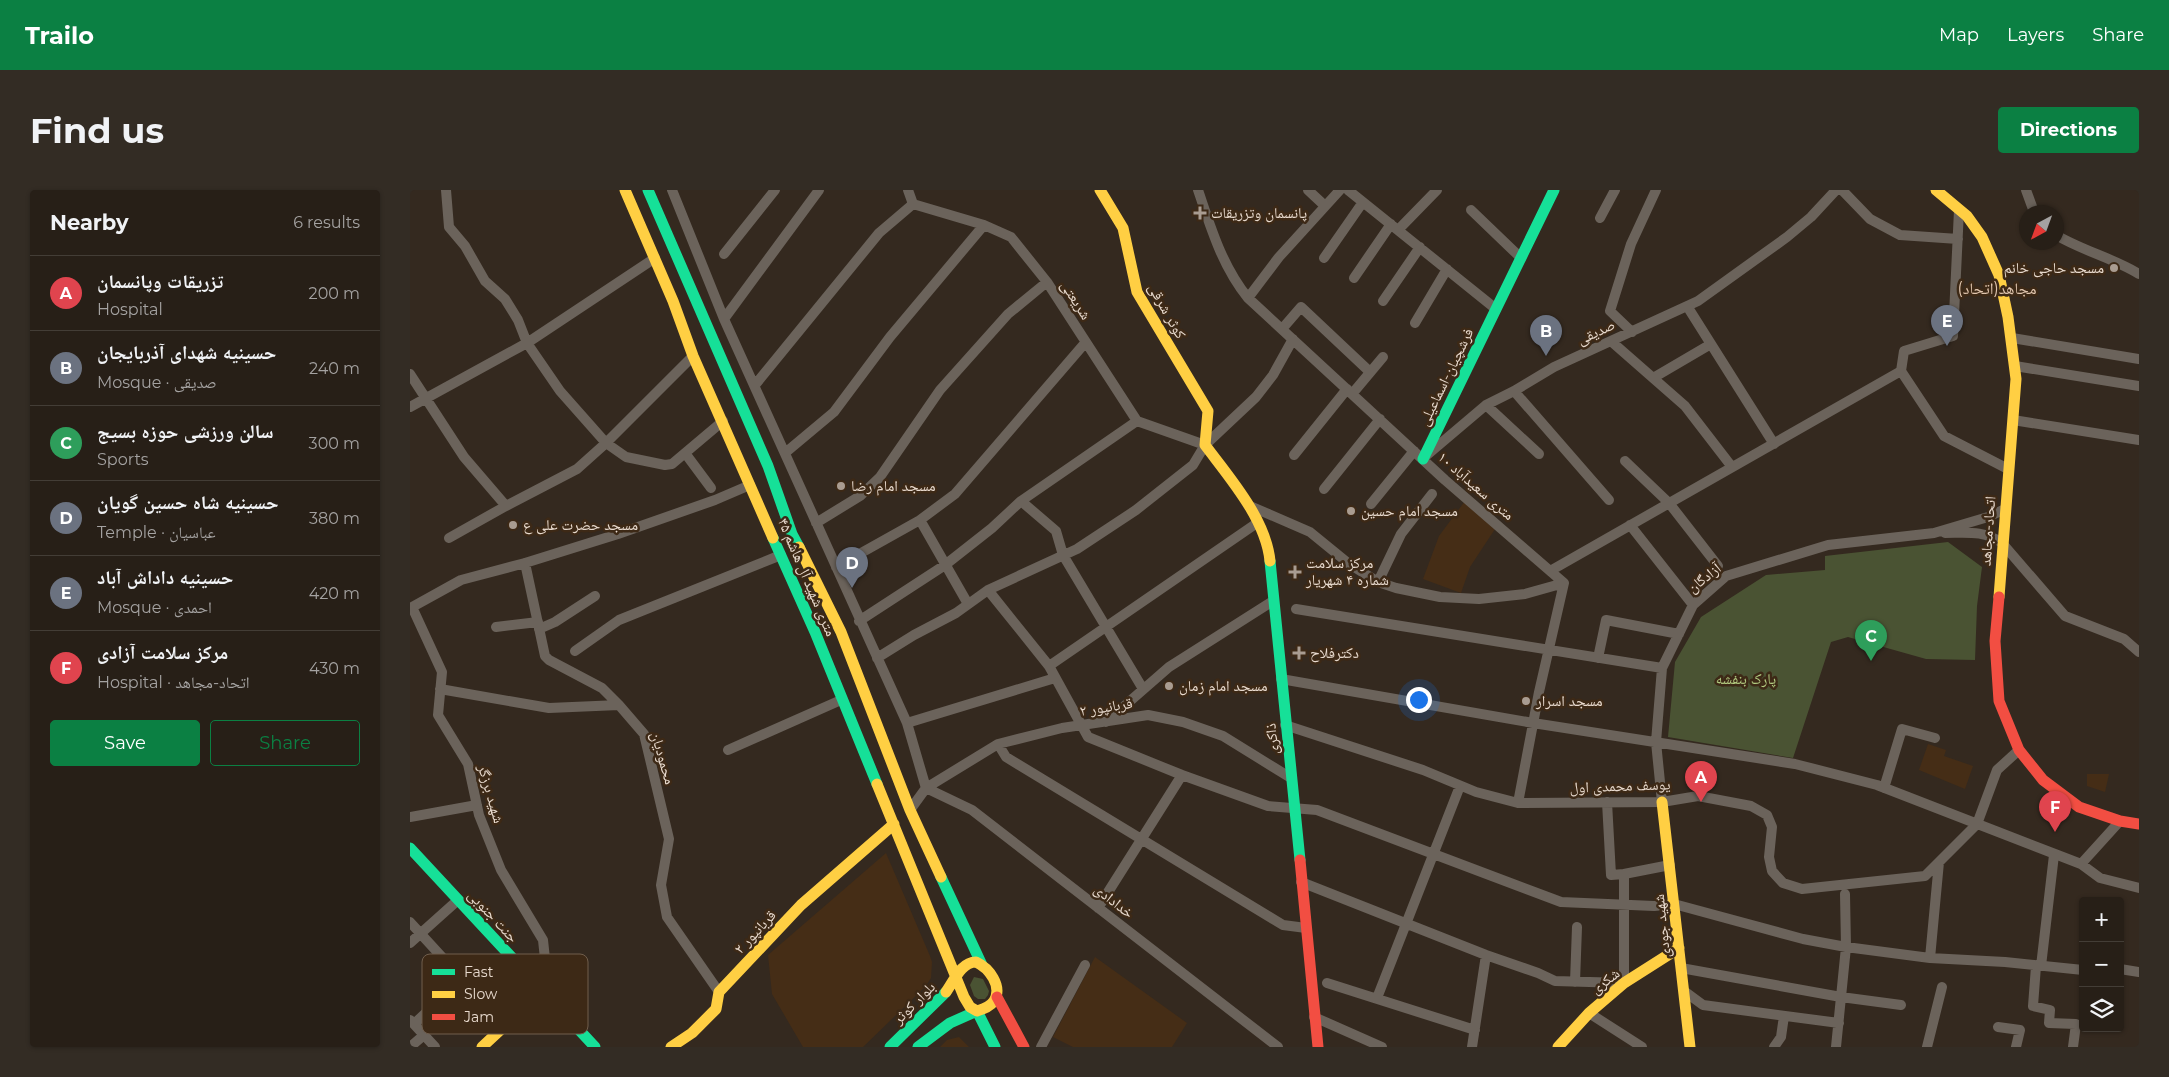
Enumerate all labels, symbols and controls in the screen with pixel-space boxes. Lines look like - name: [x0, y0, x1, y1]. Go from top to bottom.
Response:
- text: Trailo: [25, 21, 94, 50]
- text: Map: [1939, 24, 1979, 46]
- text: Layers: [2007, 24, 2064, 46]
- text: Share: [2092, 24, 2144, 46]
- button: Directions: [1998, 107, 2139, 153]
- text: Find us: [30, 109, 164, 152]
- place label: پانسمان وتزریقات: [1211, 203, 1307, 223]
- north arrow: [2019, 205, 2064, 250]
- marker: پانسمان وتزریقات: [1193, 206, 1207, 220]
- text: Nearby: [50, 210, 129, 235]
- text: 6 results: [293, 213, 360, 232]
- place label: مسجد حاجی خانم: [2004, 258, 2104, 278]
- marker: مسجد حاجی خانم: [2108, 262, 2120, 274]
- text: تزریقات وپانسمان: [97, 270, 223, 293]
- street label: شریعتی: [1056, 276, 1096, 324]
- district label: مجاهد(اتحاد): [1958, 279, 2036, 298]
- street label: کوثر شرقی: [1143, 280, 1191, 342]
- text: A: [60, 284, 72, 303]
- text: 200 m: [309, 284, 360, 303]
- text: Hospital: [97, 300, 163, 319]
- pin: E: [1931, 305, 1963, 346]
- street label: صدیقی: [1574, 314, 1618, 350]
- pin: B: [1530, 315, 1562, 356]
- street label: فرشچیان-اسماعیلی: [1414, 325, 1478, 429]
- text: حسینیه شهدای آذربایجان: [97, 341, 276, 364]
- text: B: [60, 359, 72, 378]
- text: 240 m: [309, 359, 360, 378]
- text: Mosque · صدیقی: [97, 373, 217, 392]
- text: سالن ورزشی حوزه بسیج: [97, 420, 274, 443]
- text: C: [60, 434, 72, 453]
- text: 300 m: [309, 434, 360, 453]
- street label: ۱۰ متری سعیدآباد: [1434, 447, 1519, 525]
- text: Sports: [97, 450, 149, 469]
- place label: مسجد امام رضا: [851, 476, 936, 496]
- marker: مسجد امام رضا: [835, 480, 847, 492]
- text: حسینیه شاه حسین گویان: [97, 491, 279, 514]
- street label: اتحاد-مجاهد: [1976, 495, 1999, 566]
- place label: مسجد امام حسین: [1361, 501, 1458, 521]
- marker: مسجد امام حسین: [1345, 505, 1357, 517]
- text: D: [59, 509, 73, 528]
- text: 380 m: [309, 509, 360, 528]
- place label: مسجد حضرت علی ع: [523, 515, 638, 535]
- street label: ۴۵ متری شهید آل هاشم: [773, 515, 841, 639]
- marker: مسجد حضرت علی ع: [507, 519, 519, 531]
- text: Temple · عباسیان: [97, 523, 216, 542]
- pin: D: [836, 547, 868, 588]
- place label: مرکز سلامت شماره ۴ شهریار: [1305, 553, 1389, 589]
- street label: آزادگان: [1683, 558, 1726, 598]
- marker: مرکز سلامت شماره ۴ شهریار: [1288, 565, 1302, 579]
- text: حسینیه داداش آباد: [97, 566, 233, 589]
- text: E: [61, 584, 71, 603]
- text: 420 m: [309, 584, 360, 603]
- text: Mosque · احمدی: [97, 598, 212, 617]
- pin: C: [1855, 620, 1887, 661]
- text: مرکز سلامت آزادی: [97, 641, 228, 664]
- place label: دکترفلاح: [1310, 643, 1359, 663]
- marker: دکترفلاح: [1292, 646, 1306, 660]
- text: F: [61, 659, 71, 678]
- text: 430 m: [309, 659, 360, 678]
- park label: پارک بنفشه: [1716, 669, 1776, 688]
- text: Hospital · اتحاد-مجاهد: [97, 673, 250, 692]
- place label: مسجد امام زمان: [1179, 676, 1268, 696]
- marker: مسجد امام زمان: [1163, 680, 1175, 692]
- your location: [1406, 687, 1432, 713]
- place label: مسجد اسرار: [1535, 691, 1603, 710]
- street label: قربانپور ۲: [1078, 693, 1134, 720]
- marker: مسجد اسرار: [1520, 695, 1532, 707]
- button: Save: [50, 720, 200, 766]
- button: Share: [210, 720, 360, 766]
- street label: ذاکری: [1260, 722, 1284, 756]
- street label: محمودیان: [646, 729, 680, 787]
- street label: شهید برزگر: [474, 761, 509, 826]
- pin: A: [1685, 761, 1717, 802]
- street label: یوسف محمدی اول: [1569, 774, 1671, 798]
- pin: F: [2039, 791, 2071, 832]
- street label: خدادادی: [1090, 879, 1138, 923]
- street label: جنت جنوبی: [463, 885, 523, 947]
- street label: شهید جودی: [1649, 893, 1675, 959]
- map controls: [2079, 897, 2124, 1032]
- button: +: [2079, 897, 2124, 942]
- street label: قربانپور ۲: [730, 906, 780, 958]
- button: −: [2079, 942, 2124, 987]
- legend: [422, 954, 588, 1034]
- text: Fast: [464, 963, 494, 981]
- street label: شکری: [1586, 963, 1624, 999]
- street label: بلوار کوثر: [888, 977, 939, 1029]
- text: Slow: [464, 985, 498, 1003]
- button: layers: [2079, 987, 2124, 1032]
- text: Jam: [463, 1008, 494, 1026]

